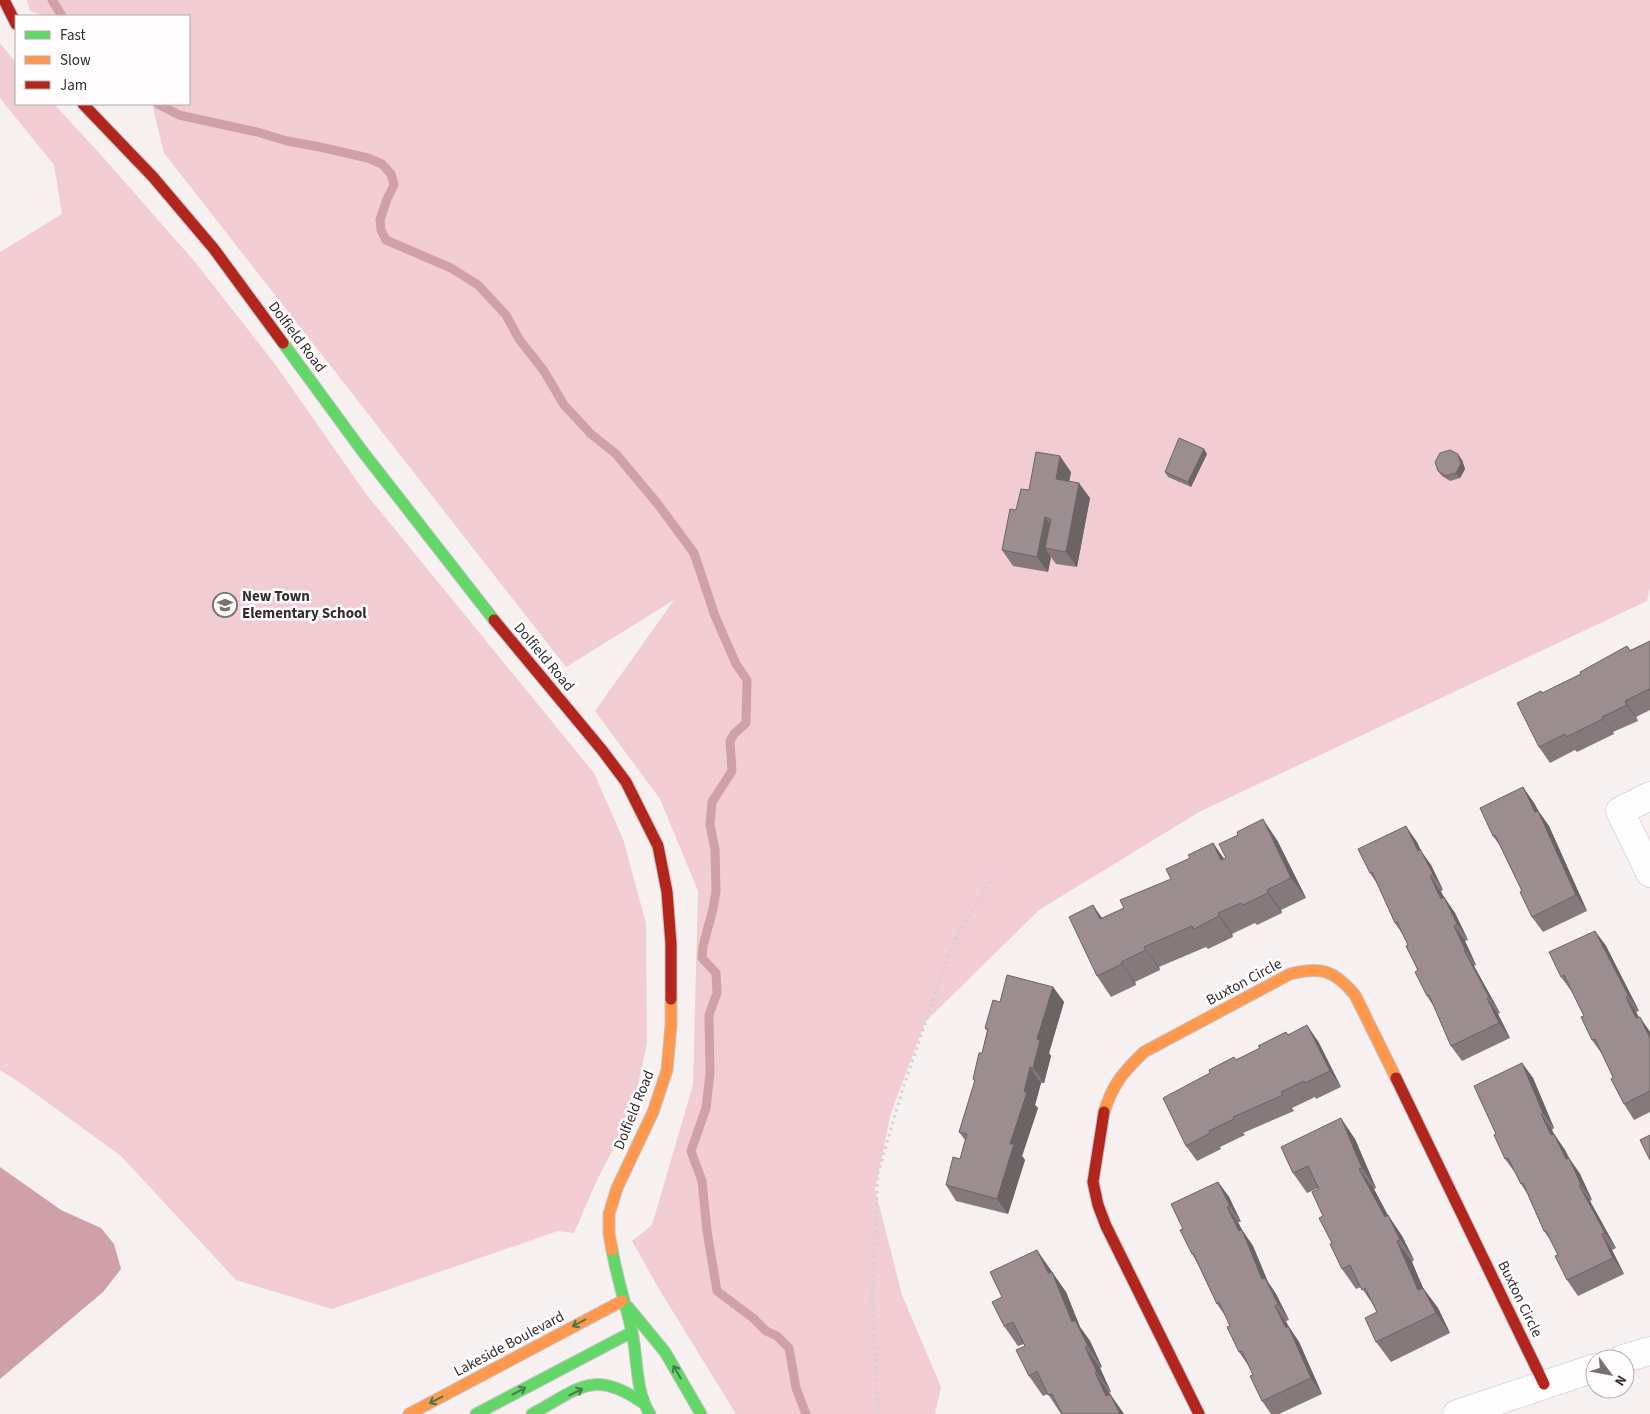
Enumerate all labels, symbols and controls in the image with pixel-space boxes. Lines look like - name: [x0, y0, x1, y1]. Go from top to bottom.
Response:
- legend: [15, 15, 190, 105]
- text: Fast: [60, 25, 86, 46]
- text: Slow: [60, 50, 91, 71]
- text: Jam: [60, 75, 87, 96]
- street label: Dolfield Road: [263, 297, 331, 377]
- place label: New Town Elementary School: [242, 586, 367, 624]
- school or university icon: New Town Elementary School: [212, 592, 238, 618]
- street label: Dolfield Road: [509, 618, 579, 696]
- street label: Buxton Circle: [1202, 953, 1286, 1011]
- street label: Dolfield Road: [609, 1067, 659, 1153]
- street label: Buxton Circle: [1492, 1257, 1548, 1341]
- street label: Lakeside Boulevard: [450, 1306, 568, 1382]
- one-way arrow: [572, 1319, 587, 1328]
- north arrow: [1585, 1349, 1635, 1399]
- one-way arrow: [671, 1365, 681, 1379]
- text: N: [1609, 1371, 1631, 1390]
- one-way arrow: [511, 1386, 526, 1396]
- one-way arrow: [568, 1386, 583, 1396]
- one-way arrow: [428, 1395, 443, 1405]

